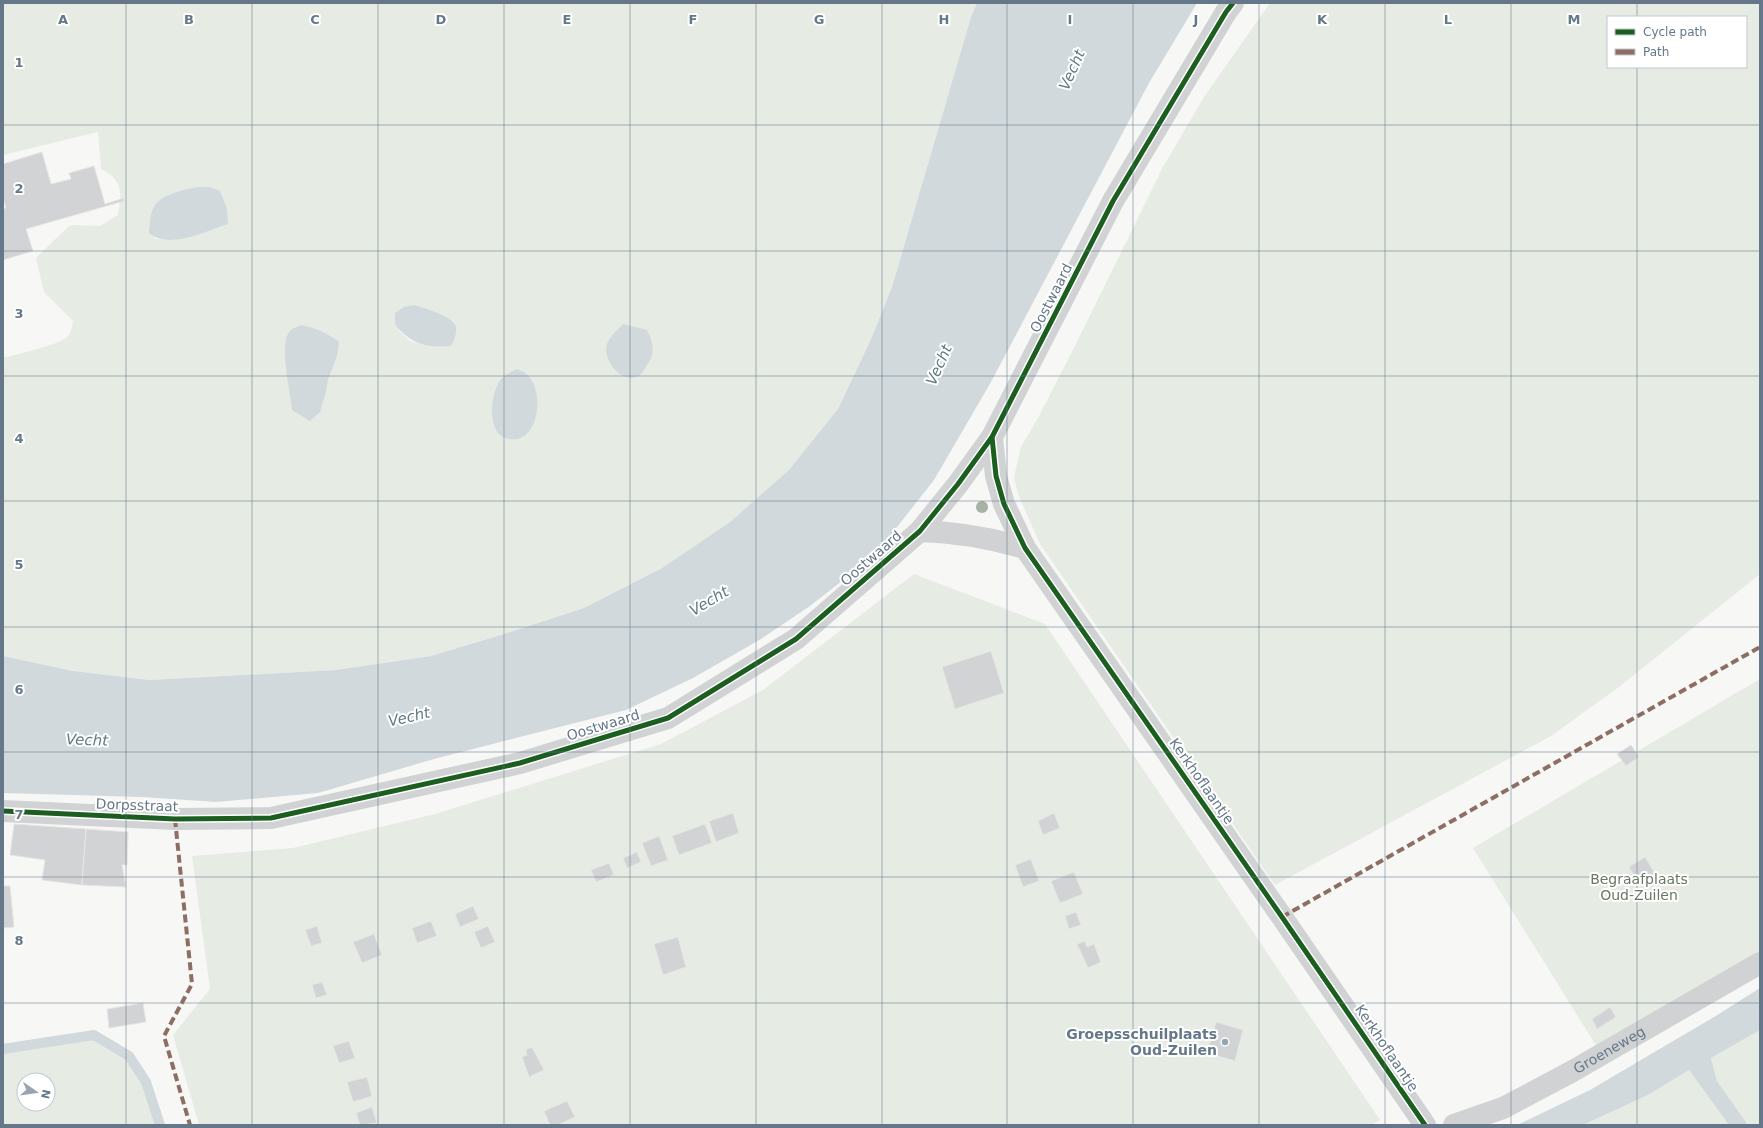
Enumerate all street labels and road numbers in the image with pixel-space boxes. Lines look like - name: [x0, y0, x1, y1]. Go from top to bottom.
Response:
- street label: Oostwaard: [1027, 261, 1075, 335]
- street label: Oostwaard: [837, 527, 905, 589]
- street label: Oostwaard: [565, 706, 641, 744]
- street label: Kerkhoflaantje: [1166, 735, 1238, 827]
- street label: Dorpsstraat: [96, 796, 179, 814]
- street label: Kerkhoflaantje: [1352, 1002, 1422, 1094]
- street label: Groeneweg: [1571, 1023, 1648, 1077]

